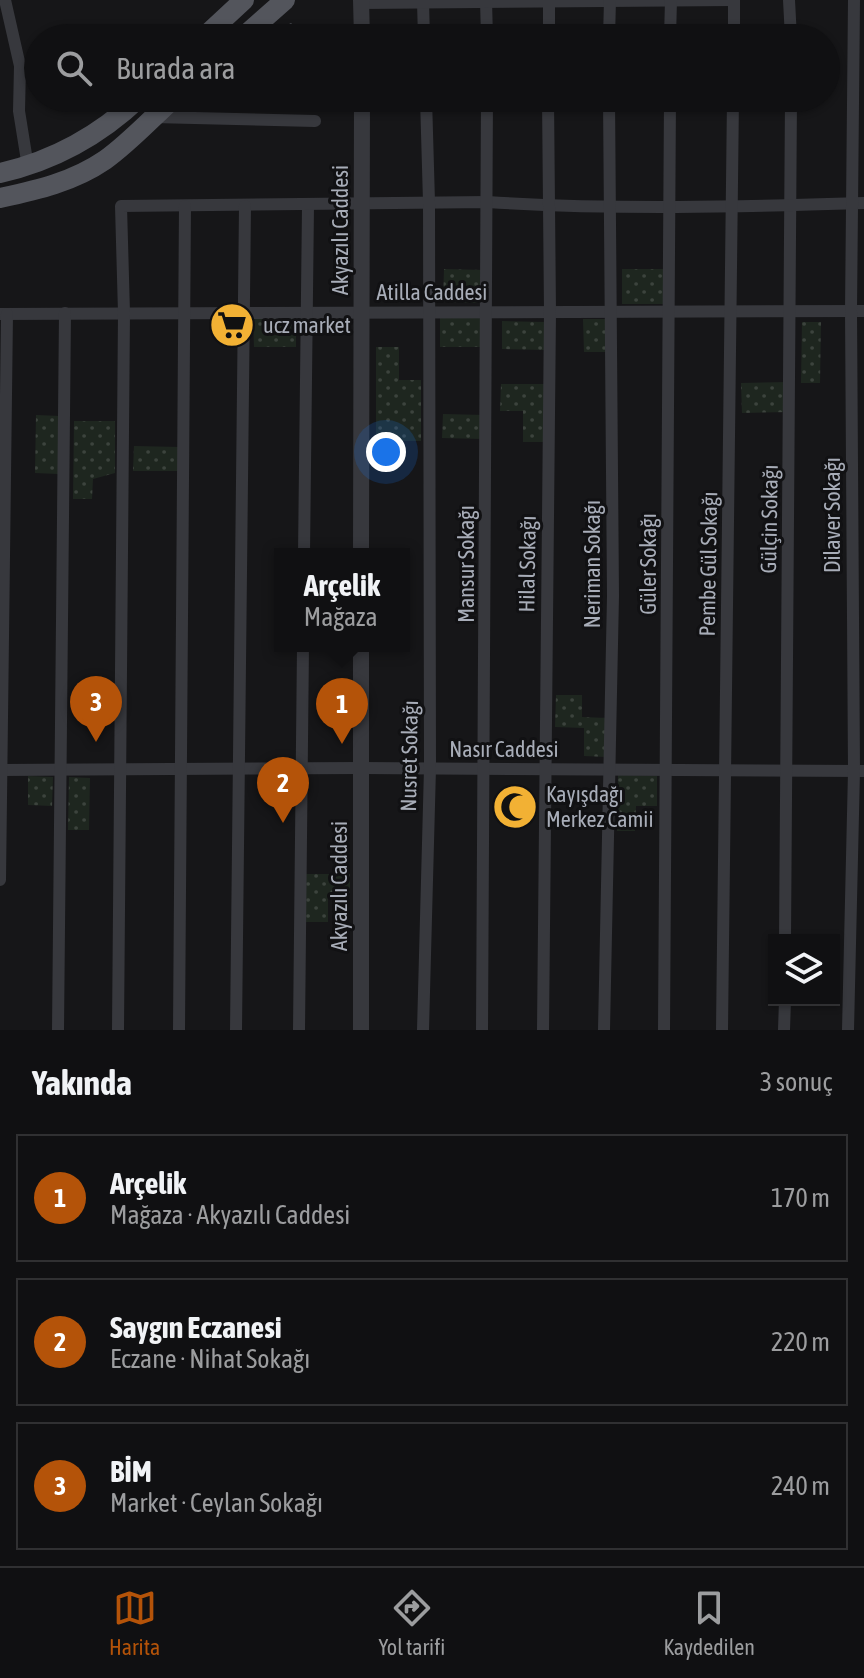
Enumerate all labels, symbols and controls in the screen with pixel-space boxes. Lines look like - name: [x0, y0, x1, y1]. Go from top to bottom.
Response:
- search box: [24, 24, 840, 112]
- icon: search: [52, 46, 96, 90]
- text: Burada ara: [116, 51, 235, 85]
- street label: Akyazılı Caddesi: [327, 165, 353, 295]
- street label: Atilla Caddesi: [377, 279, 487, 305]
- supermarket icon: ucz market: [208, 301, 256, 349]
- place label: ucz market: [263, 312, 351, 338]
- your location: [366, 432, 406, 472]
- street label: Dilaver Sokağı: [819, 457, 845, 573]
- street label: Gülçin Sokağı: [755, 464, 783, 574]
- street label: Pembe Gül Sokağı: [694, 491, 722, 637]
- street label: Neriman Sokağı: [579, 500, 605, 628]
- street label: Mansur Sokağı: [453, 505, 479, 623]
- street label: Güler Sokağı: [635, 513, 661, 615]
- street label: Hilal Sokağı: [513, 515, 541, 613]
- popup: [274, 548, 410, 652]
- text: Arçelik: [304, 568, 380, 602]
- text: Mağaza: [304, 602, 378, 632]
- pin: 3: [70, 676, 122, 742]
- pin: 1: [316, 678, 368, 744]
- street label: Nusret Sokağı: [395, 700, 423, 812]
- street label: Nasır Caddesi: [449, 736, 559, 762]
- pin: 2: [257, 757, 309, 823]
- place label: Kayışdağı Merkez Camii: [546, 781, 653, 832]
- mosque icon: Kayışdağı Merkez Camii: [491, 783, 539, 831]
- street label: Akyazılı Caddesi: [326, 821, 352, 951]
- map controls: [768, 934, 840, 1006]
- button: layers: [768, 934, 840, 1006]
- text: Yakında: [32, 1063, 132, 1102]
- text: 3 sonuç: [760, 1067, 832, 1097]
- text: Arçelik: [110, 1166, 186, 1200]
- text: 1: [54, 1183, 66, 1213]
- text: 170 m: [771, 1183, 830, 1213]
- text: Mağaza · Akyazılı Caddesi: [110, 1200, 350, 1230]
- text: Saygın Eczanesi: [110, 1310, 282, 1344]
- text: 2: [54, 1327, 66, 1357]
- text: 220 m: [771, 1327, 830, 1357]
- text: Eczane · Nihat Sokağı: [110, 1344, 310, 1374]
- text: BİM: [110, 1454, 152, 1488]
- text: 3: [54, 1471, 66, 1501]
- text: 240 m: [771, 1471, 830, 1501]
- text: Market · Ceylan Sokağı: [110, 1488, 323, 1518]
- tab: Harita: [109, 1586, 160, 1660]
- tab: Yol tarifi: [378, 1586, 445, 1660]
- tab: Kaydedilen: [663, 1586, 755, 1660]

